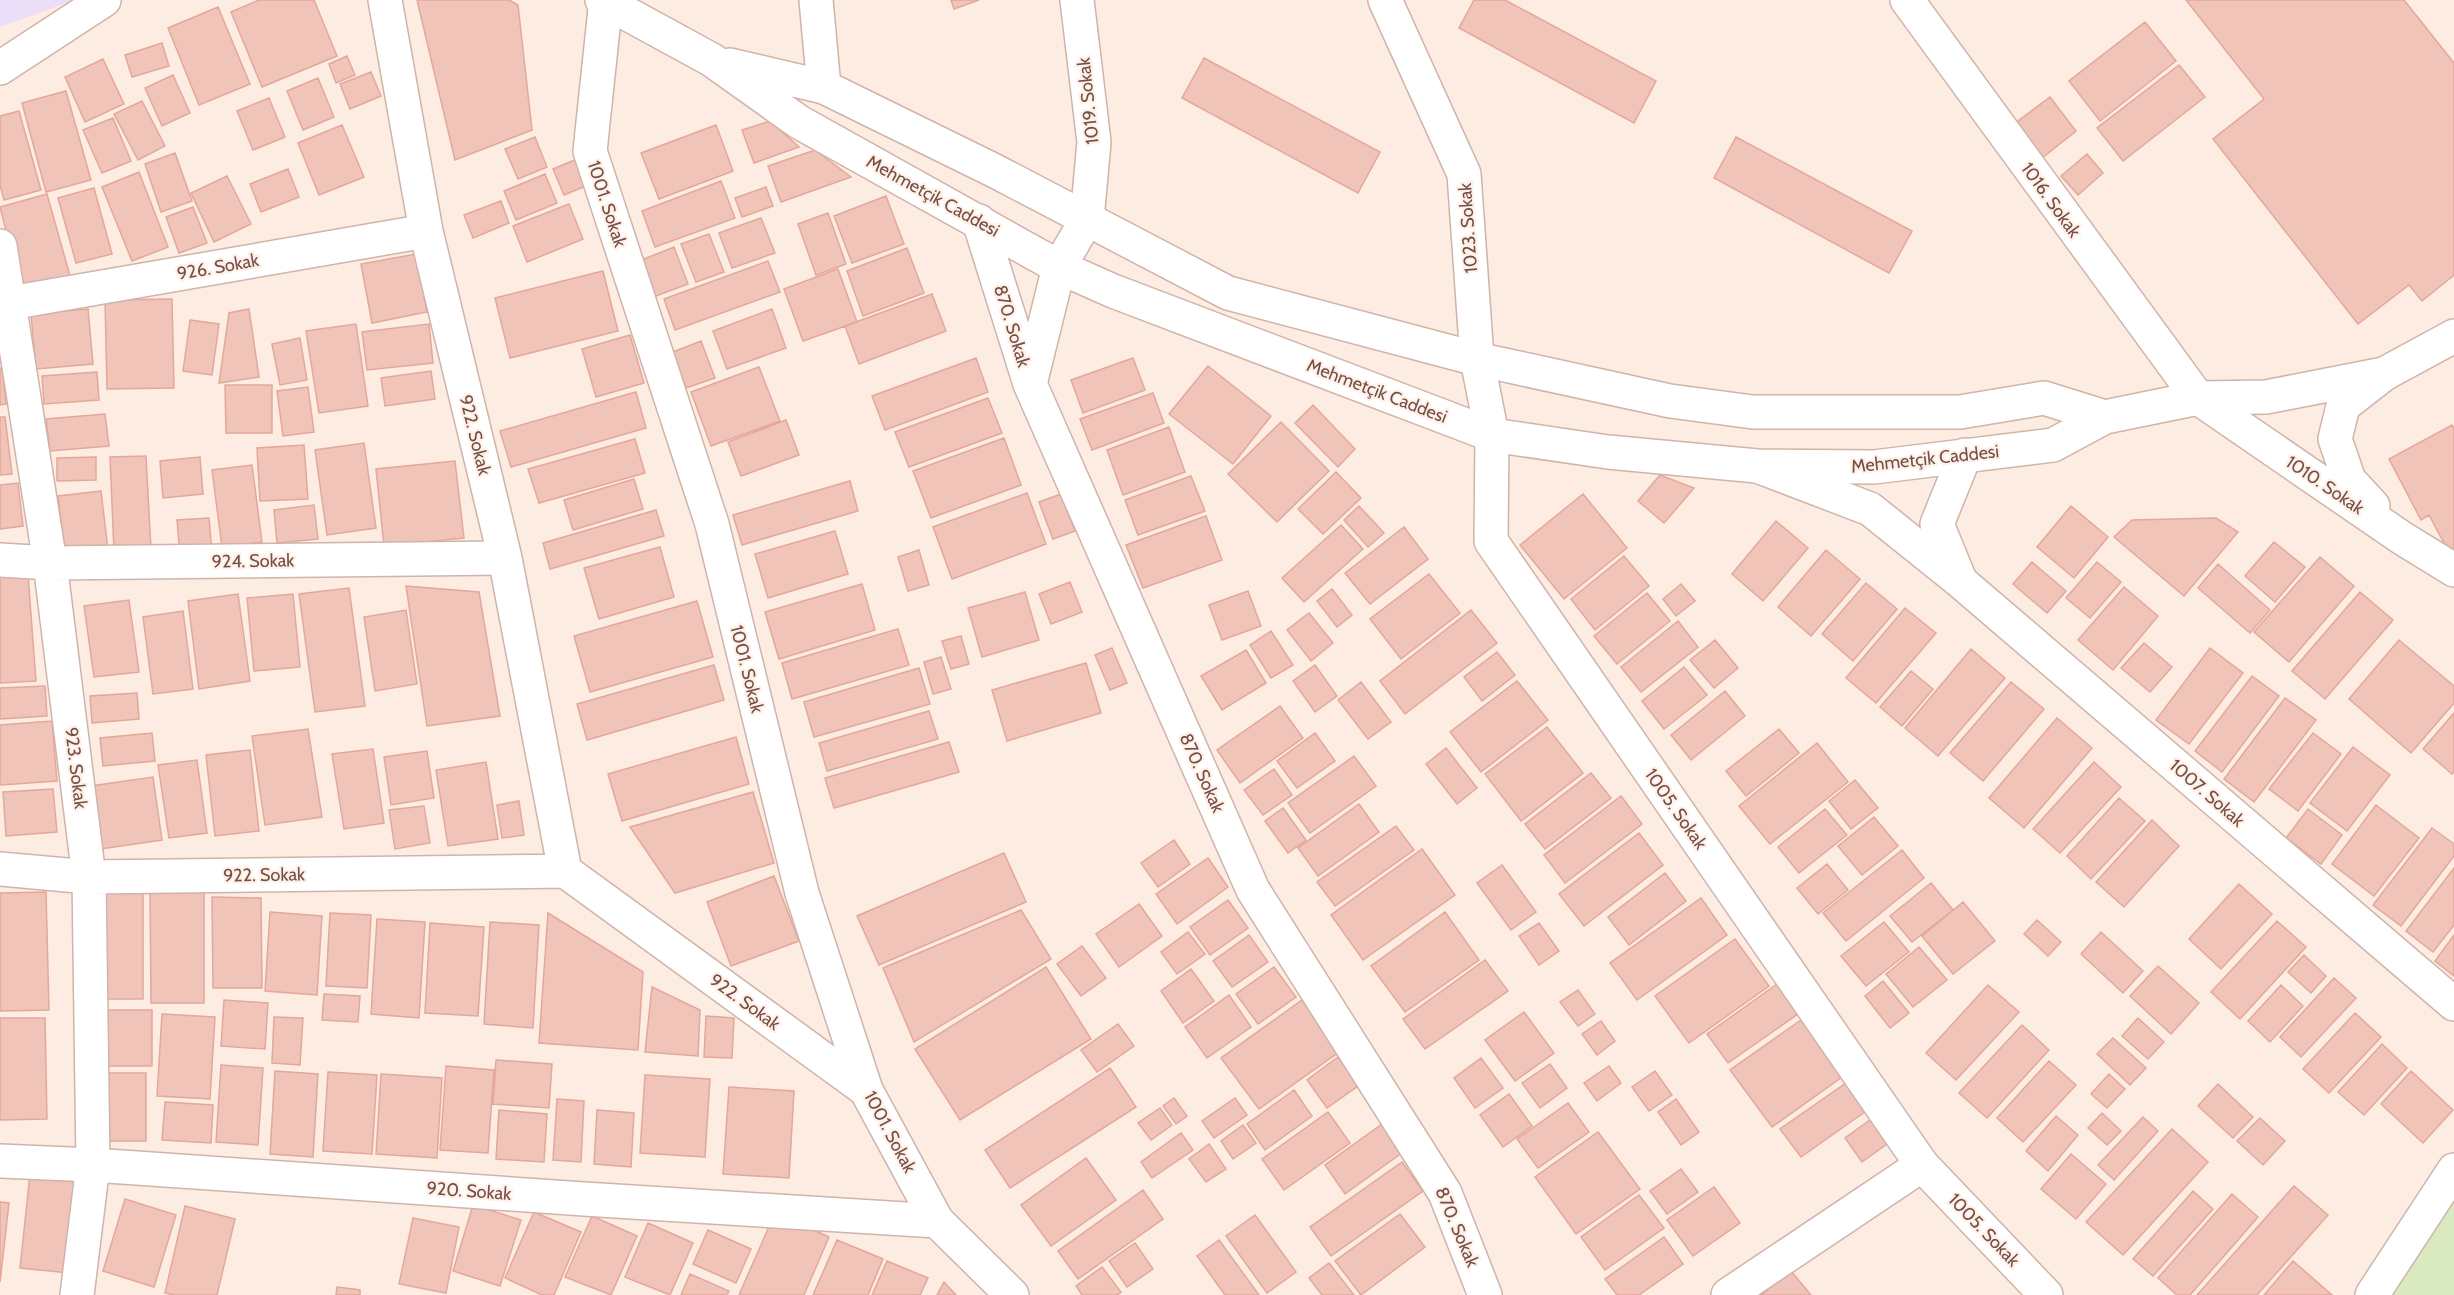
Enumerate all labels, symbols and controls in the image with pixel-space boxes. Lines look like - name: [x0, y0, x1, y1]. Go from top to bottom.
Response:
- street label: 1019. Sokak: [1072, 56, 1103, 145]
- street label: Mehmetçik Caddesi: [863, 150, 1003, 242]
- street label: 1001. Sokak: [583, 158, 632, 251]
- street label: 1016. Sokak: [2016, 158, 2086, 243]
- street label: 1023. Sokak: [1454, 181, 1482, 274]
- street label: 926. Sokak: [175, 249, 262, 285]
- street label: 870. Sokak: [989, 282, 1035, 371]
- street label: Mehmetçik Caddesi: [1304, 354, 1450, 428]
- street label: 922. Sokak: [454, 393, 496, 478]
- street label: Mehmetçik Caddesi: [1850, 440, 2000, 478]
- street label: 1010. Sokak: [2282, 451, 2369, 520]
- street label: 924. Sokak: [211, 549, 295, 573]
- street label: 1001. Sokak: [725, 623, 769, 716]
- street label: 923. Sokak: [60, 726, 92, 811]
- street label: 870. Sokak: [1175, 730, 1230, 817]
- street label: 1007. Sokak: [2165, 755, 2250, 832]
- street label: 1005. Sokak: [1640, 764, 1712, 854]
- street label: 922. Sokak: [223, 863, 306, 887]
- street label: 922. Sokak: [705, 969, 785, 1036]
- street label: 1001. Sokak: [859, 1087, 921, 1178]
- street label: 920. Sokak: [426, 1177, 513, 1205]
- street label: 870. Sokak: [1430, 1184, 1484, 1271]
- street label: 1005. Sokak: [1944, 1189, 2025, 1272]

